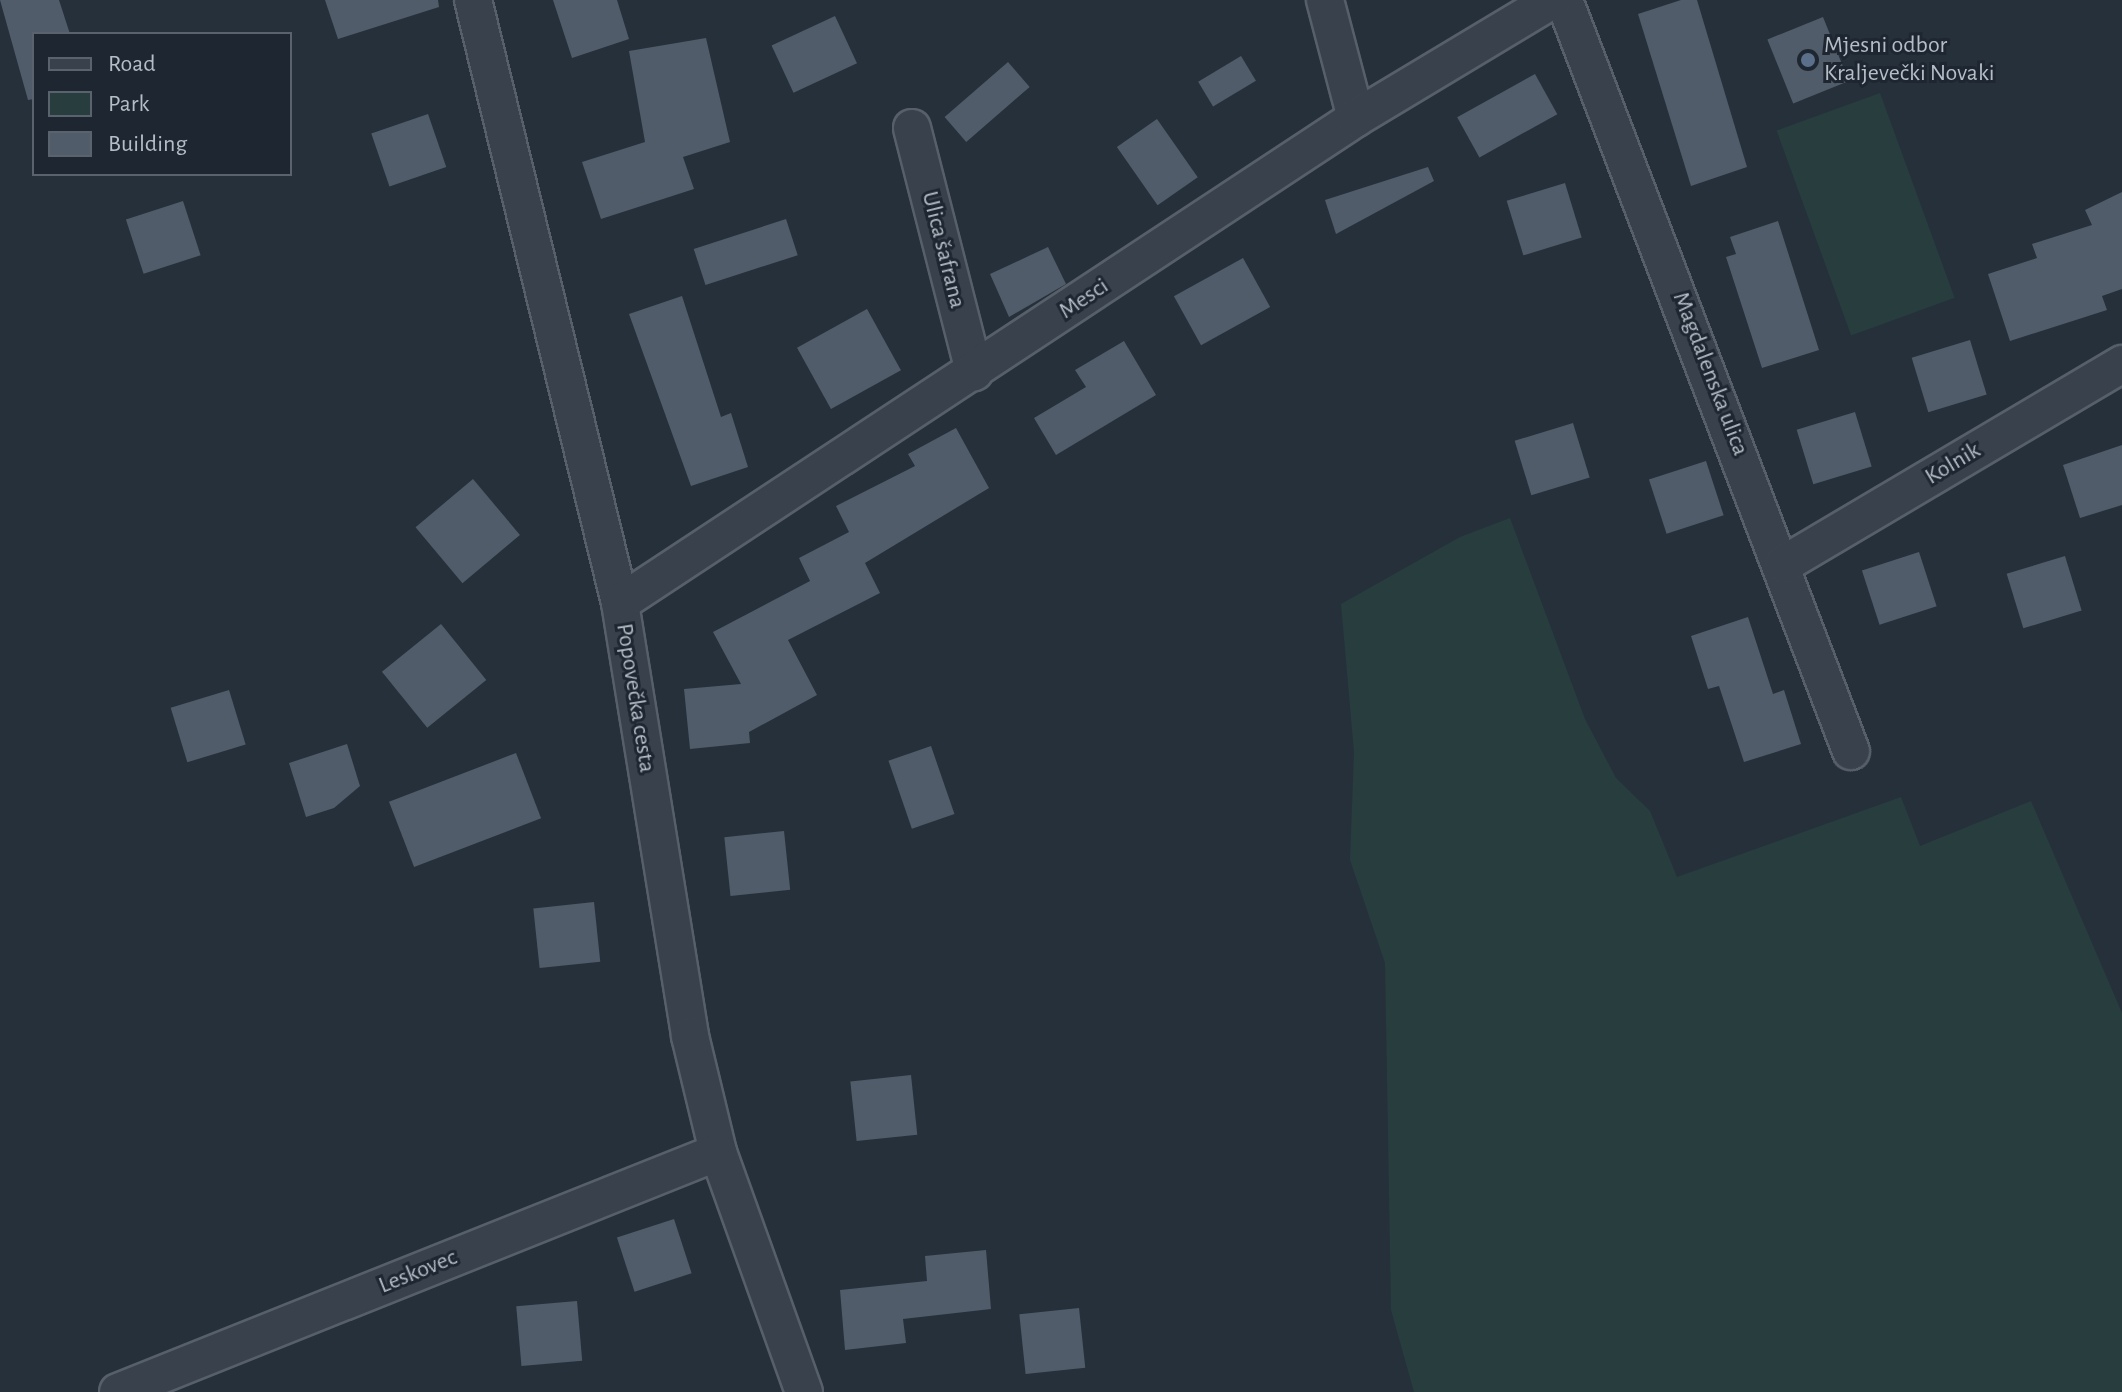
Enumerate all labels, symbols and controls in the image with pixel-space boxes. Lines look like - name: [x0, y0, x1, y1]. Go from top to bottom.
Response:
- legend: [32, 32, 292, 176]
- place label: Mjesni odbor Kraljevečki Novaki: [1824, 32, 1995, 88]
- marker: Mjesni odbor Kraljevečki Novaki: [1799, 51, 1817, 69]
- text: Road: [108, 52, 156, 76]
- text: Park: [108, 92, 149, 116]
- text: Building: [108, 132, 187, 156]
- street label: Ulica šafrana: [915, 188, 971, 312]
- street label: Mesci: [1054, 272, 1114, 326]
- street label: Magdalenska ulica: [1666, 288, 1754, 460]
- street label: Kolnik: [1920, 436, 1986, 492]
- street label: Popovečka cesta: [609, 621, 661, 775]
- street label: Leskovec: [375, 1243, 461, 1301]

